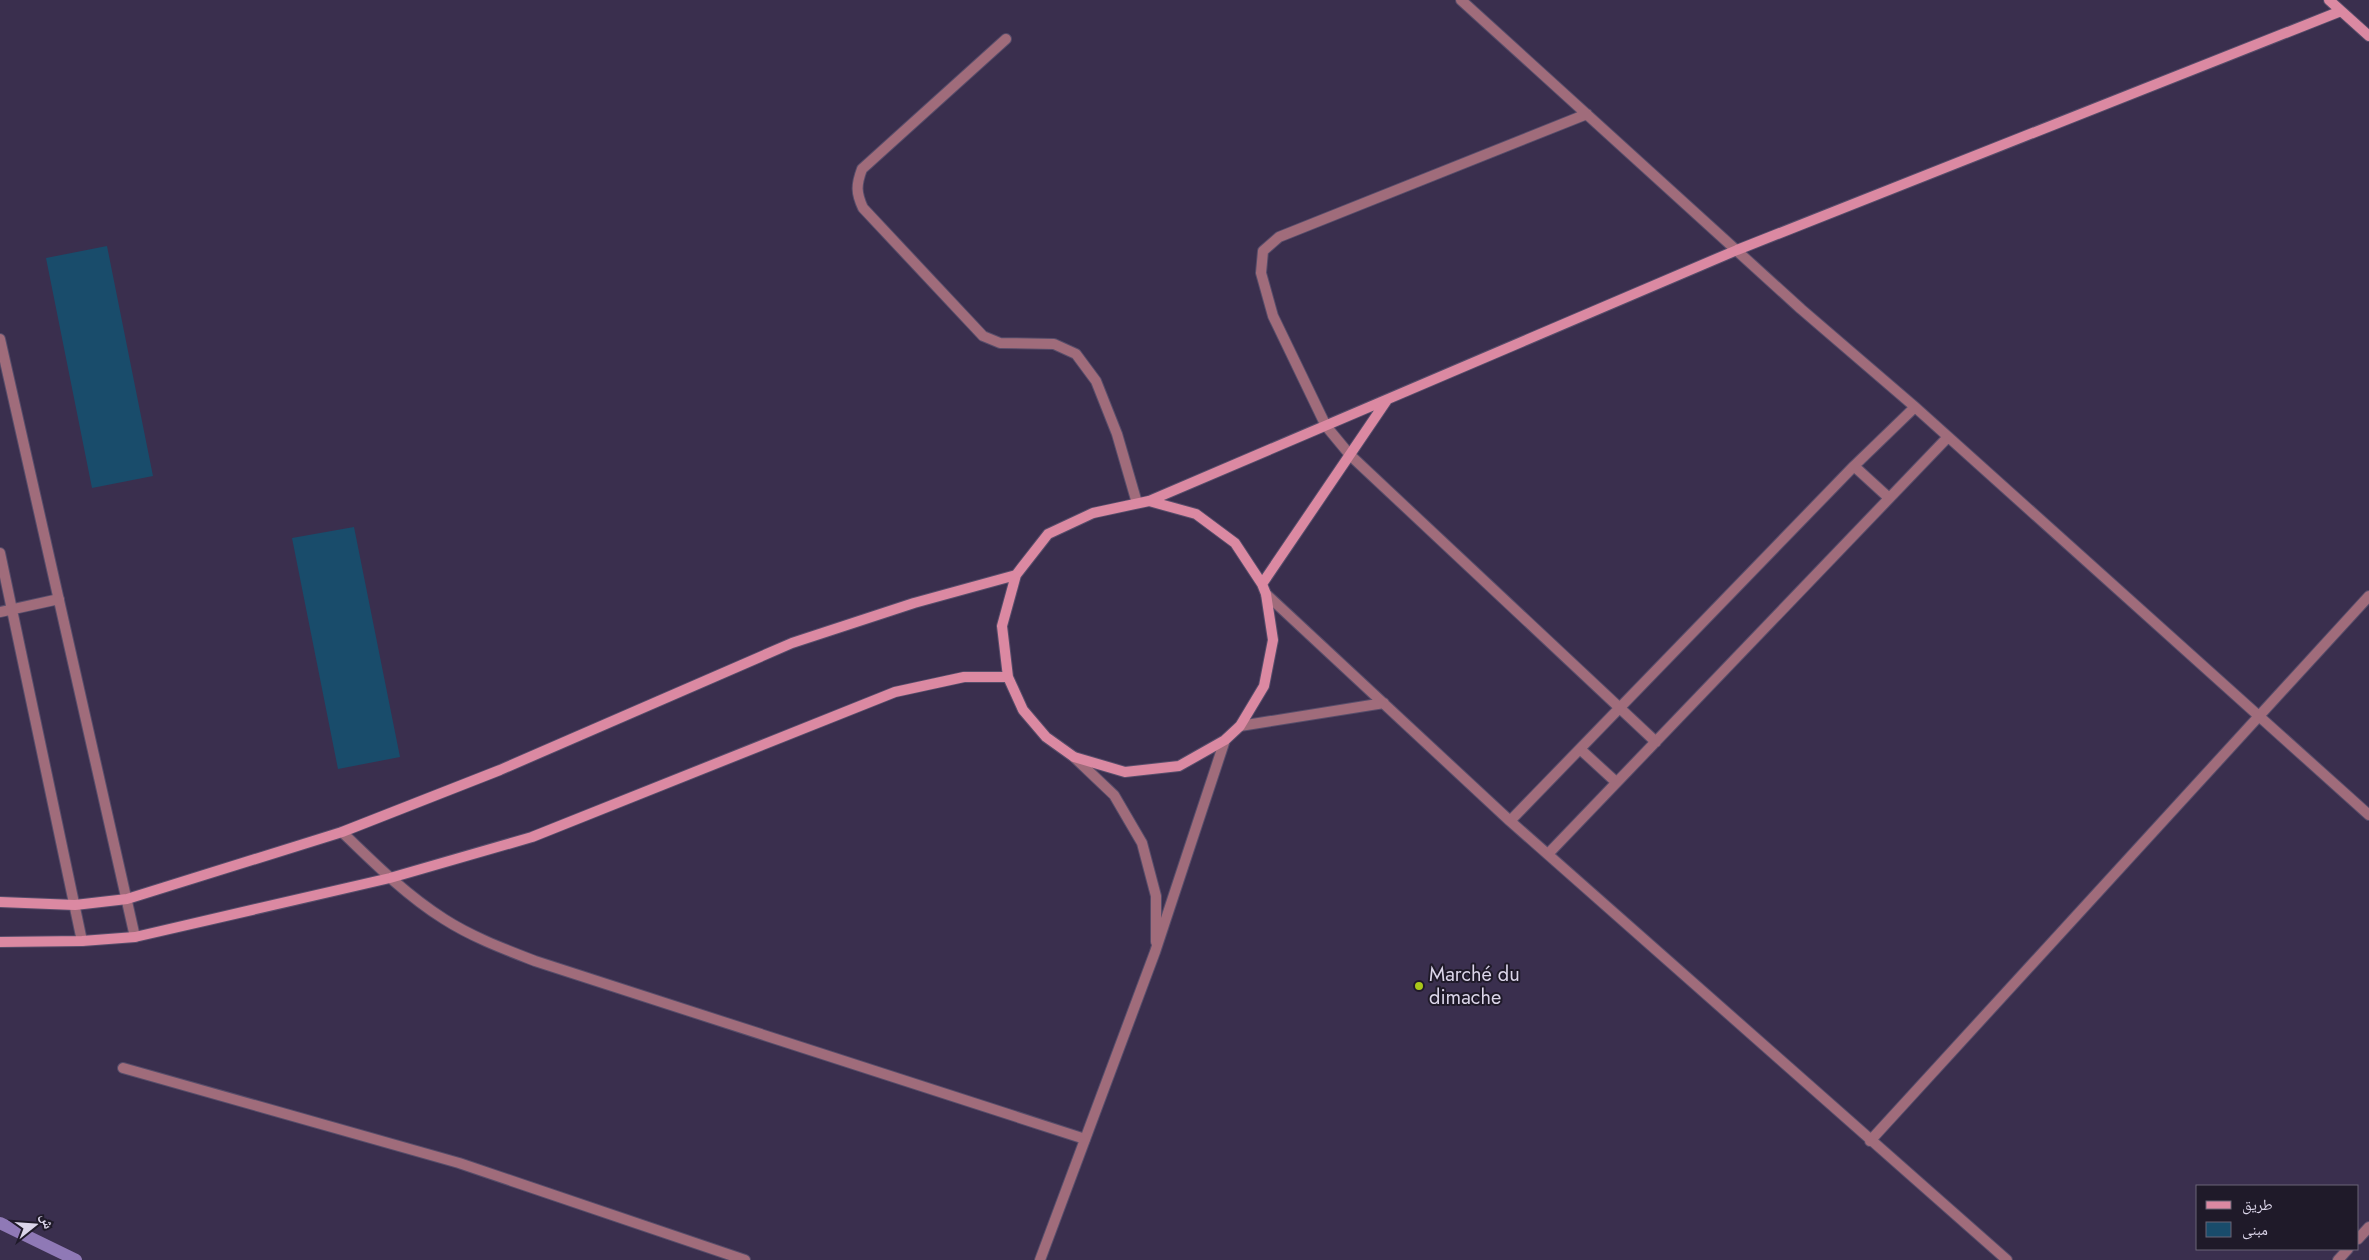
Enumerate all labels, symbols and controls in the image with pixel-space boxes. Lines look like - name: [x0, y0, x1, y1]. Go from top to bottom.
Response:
- place label: Marché du dimache: [1429, 960, 1520, 1012]
- marker: Marché du dimache: [1413, 980, 1425, 992]
- legend: [2196, 1185, 2359, 1250]
- text: طريق: [2242, 1194, 2273, 1216]
- north arrow: [10, 1200, 60, 1250]
- text: ش: [36, 1211, 59, 1231]
- text: مبنى: [2242, 1219, 2268, 1241]

